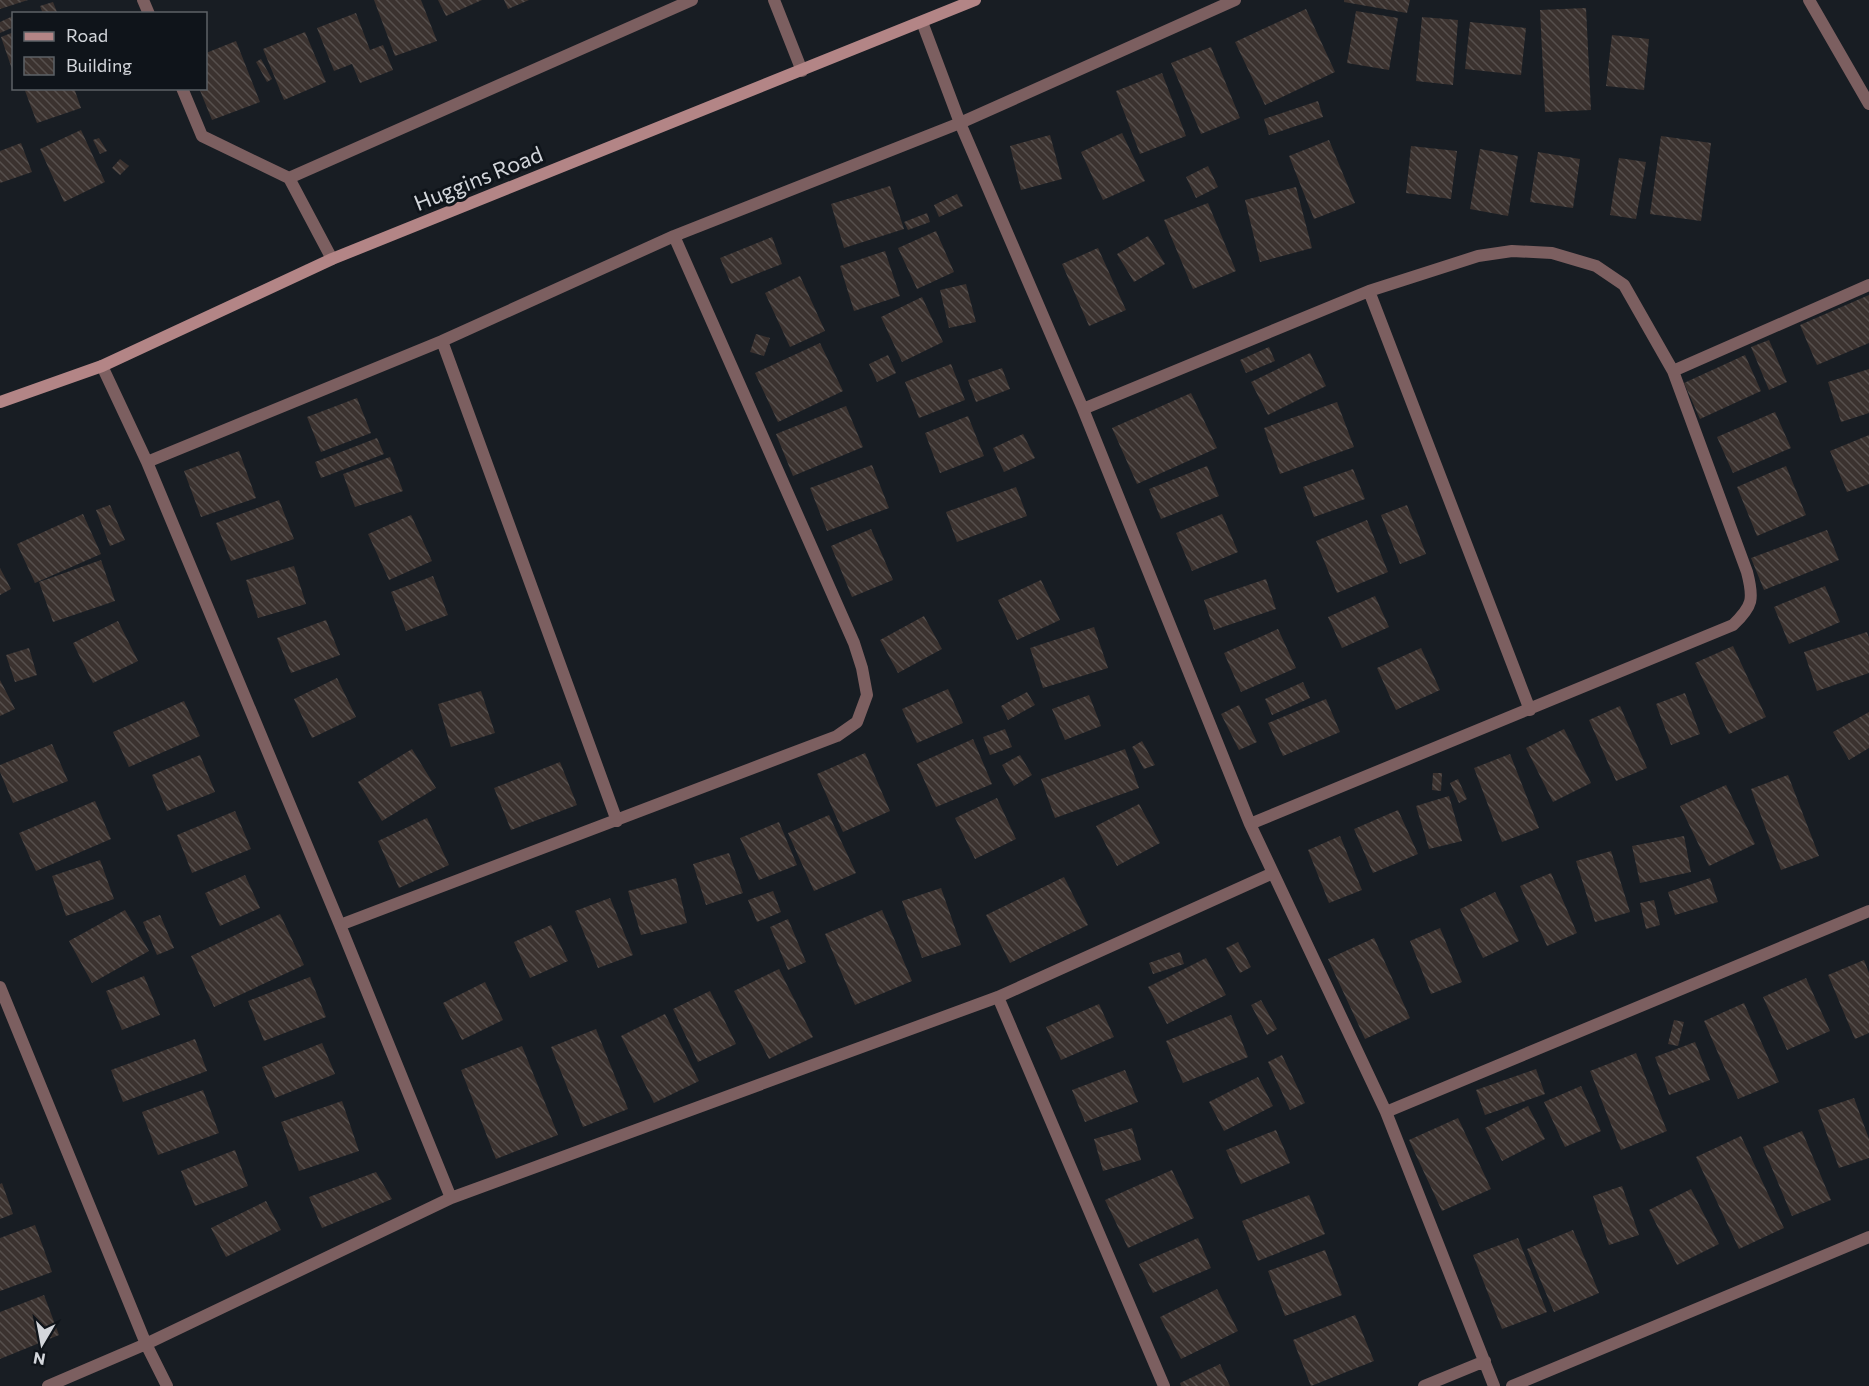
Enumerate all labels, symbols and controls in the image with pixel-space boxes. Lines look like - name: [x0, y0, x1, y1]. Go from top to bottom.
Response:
- legend: [12, 12, 207, 90]
- text: Road: [66, 24, 108, 46]
- text: Building: [66, 54, 132, 76]
- street label: Huggins Road: [410, 140, 546, 216]
- north arrow: [12, 1314, 72, 1374]
- text: N: [32, 1349, 47, 1370]

